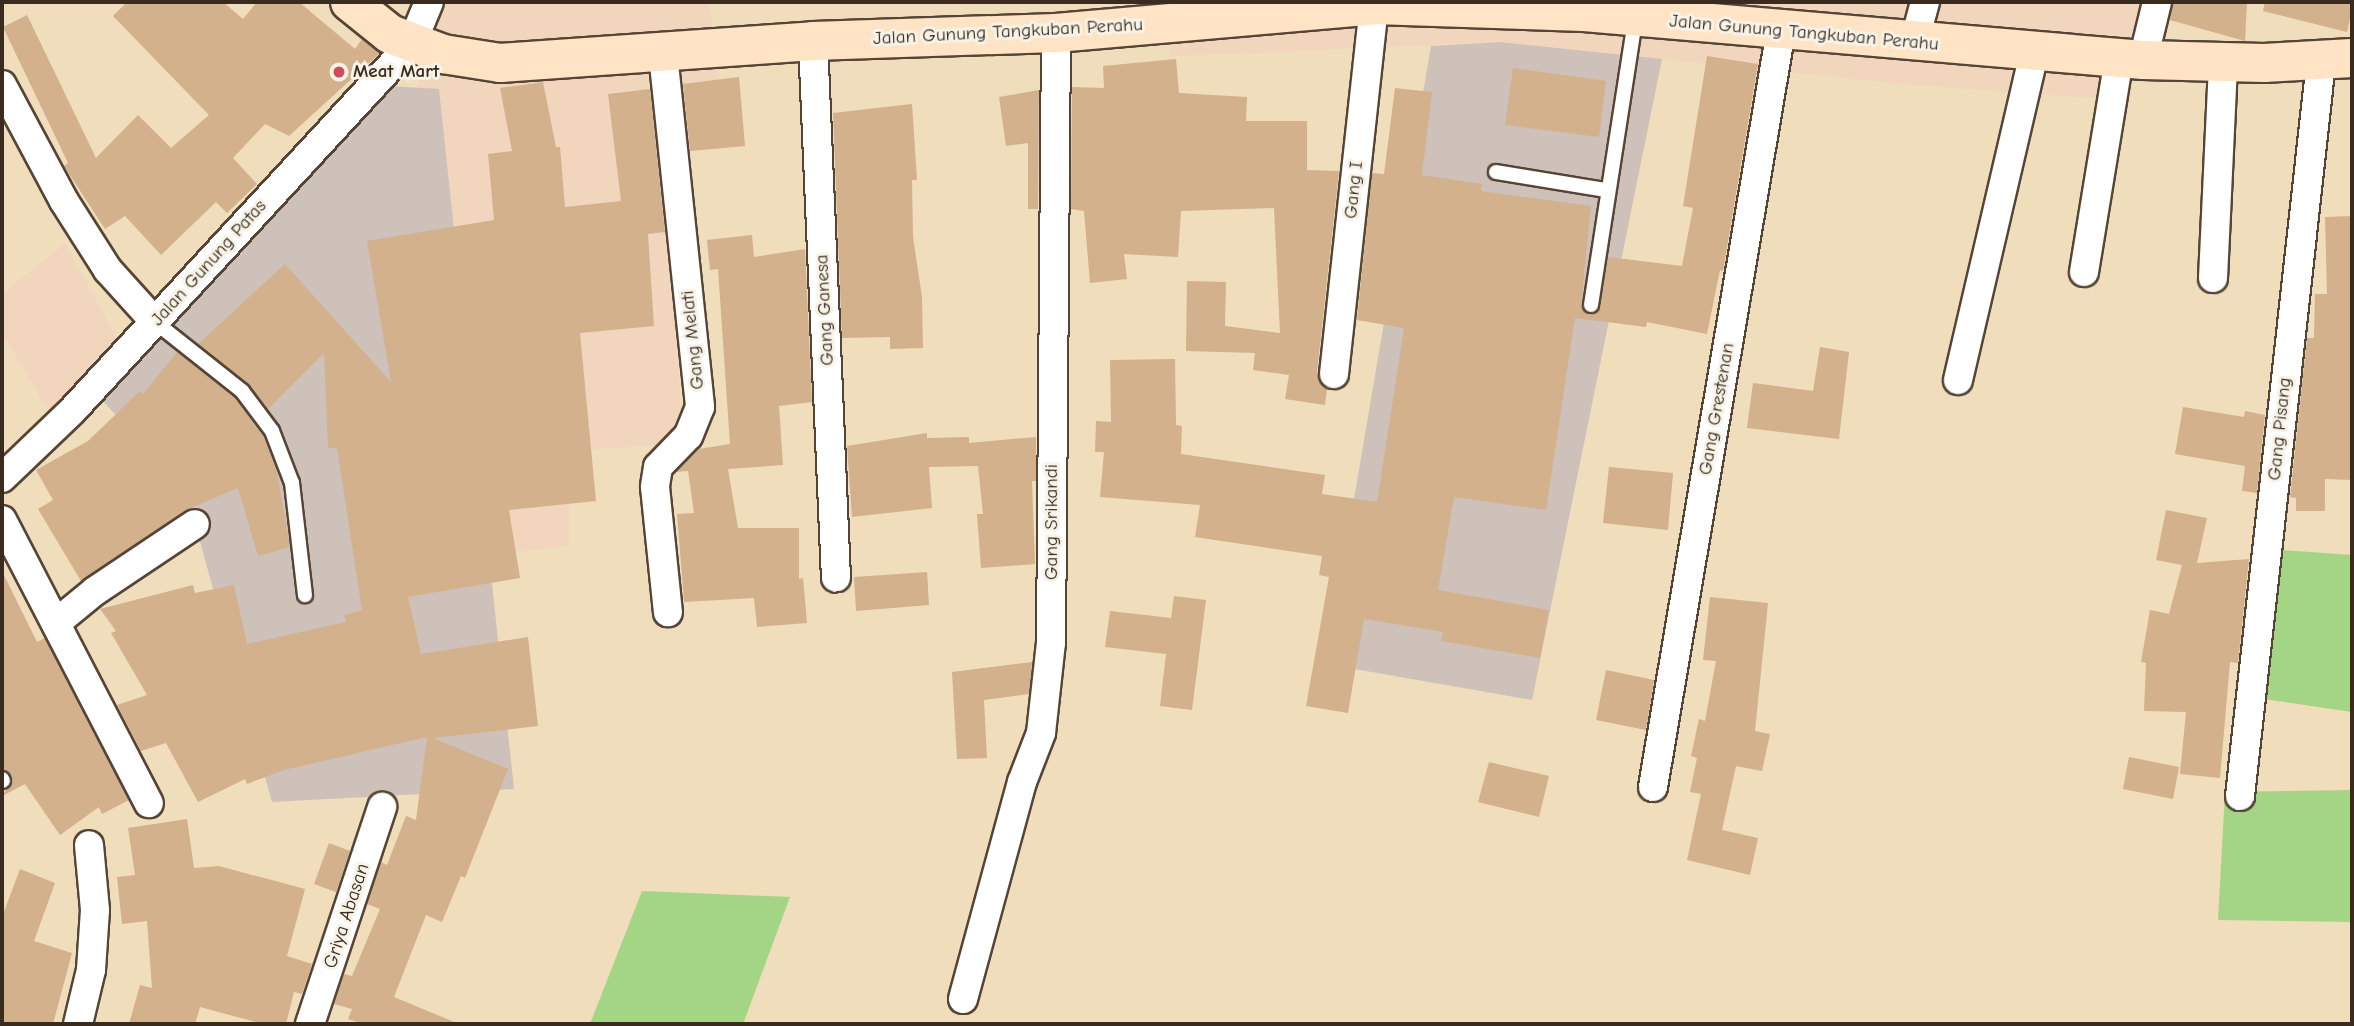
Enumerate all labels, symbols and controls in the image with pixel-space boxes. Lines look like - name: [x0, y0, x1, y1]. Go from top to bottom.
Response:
- street label: Jalan Gunung Tangkuban Perahu: [1668, 10, 1940, 56]
- street label: Jalan Gunung Tangkuban Perahu: [872, 14, 1144, 50]
- place label: Meat Mart: [353, 61, 439, 83]
- marker: Meat Mart: [331, 64, 347, 80]
- street label: Gang I: [1340, 160, 1368, 220]
- street label: Jalan Gunung Patas: [146, 195, 272, 331]
- street label: Gang Ganesa: [811, 254, 839, 366]
- street label: Gang Melati: [676, 289, 710, 391]
- street label: Gang Grestenan: [1694, 341, 1740, 477]
- street label: Gang Pisang: [2263, 376, 2297, 482]
- street label: Gang Srikandi: [1041, 464, 1063, 580]
- street label: Griya Abasan: [319, 861, 375, 971]

